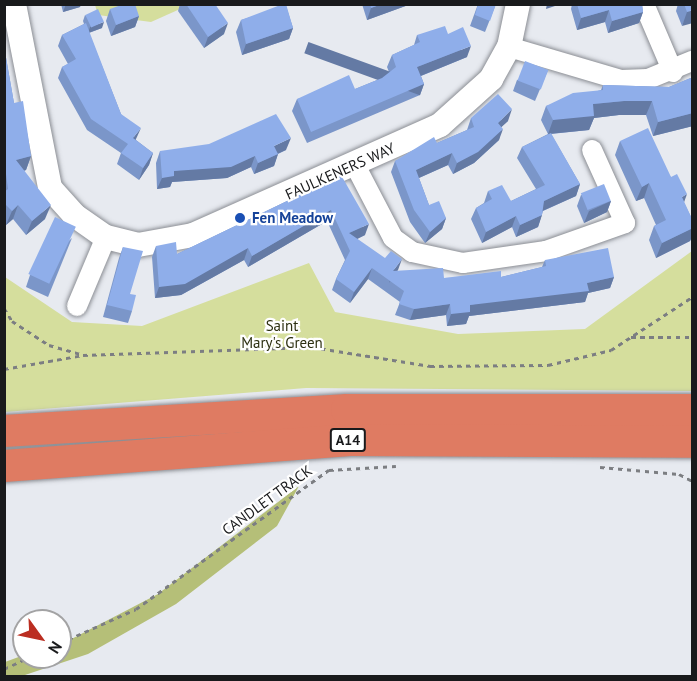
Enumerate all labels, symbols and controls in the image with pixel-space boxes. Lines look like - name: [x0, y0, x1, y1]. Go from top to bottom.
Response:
- street label: FAULKENERS WAY: [282, 139, 398, 203]
- place label: Fen Meadow: [252, 209, 333, 227]
- marker: Fen Meadow: [233, 211, 247, 225]
- park label: Saint Mary's Green: [241, 316, 323, 351]
- road number: A14: [328, 429, 368, 451]
- street label: CANDLET TRACK: [218, 461, 316, 539]
- north arrow: [12, 609, 72, 669]
- text: N: [44, 638, 67, 658]

